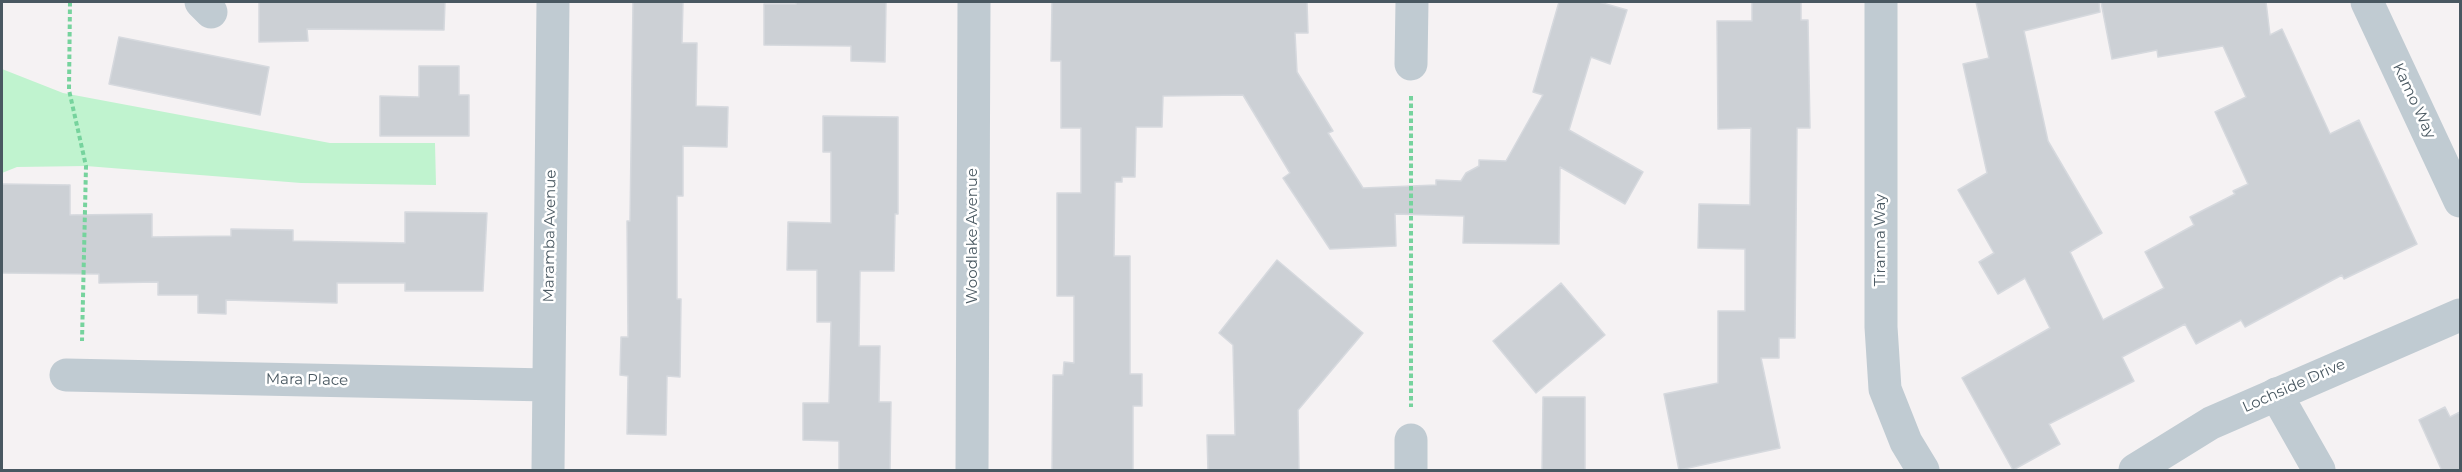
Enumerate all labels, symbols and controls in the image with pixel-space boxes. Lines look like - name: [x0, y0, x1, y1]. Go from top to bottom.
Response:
- street label: Kamo Way: [2389, 60, 2439, 142]
- street label: Woodlake Avenue: [964, 168, 982, 304]
- street label: Maramba Avenue: [540, 169, 560, 303]
- street label: Tiranna Way: [1872, 194, 1890, 286]
- street label: Lochside Drive: [2240, 355, 2348, 417]
- street label: Mara Place: [266, 370, 348, 390]

